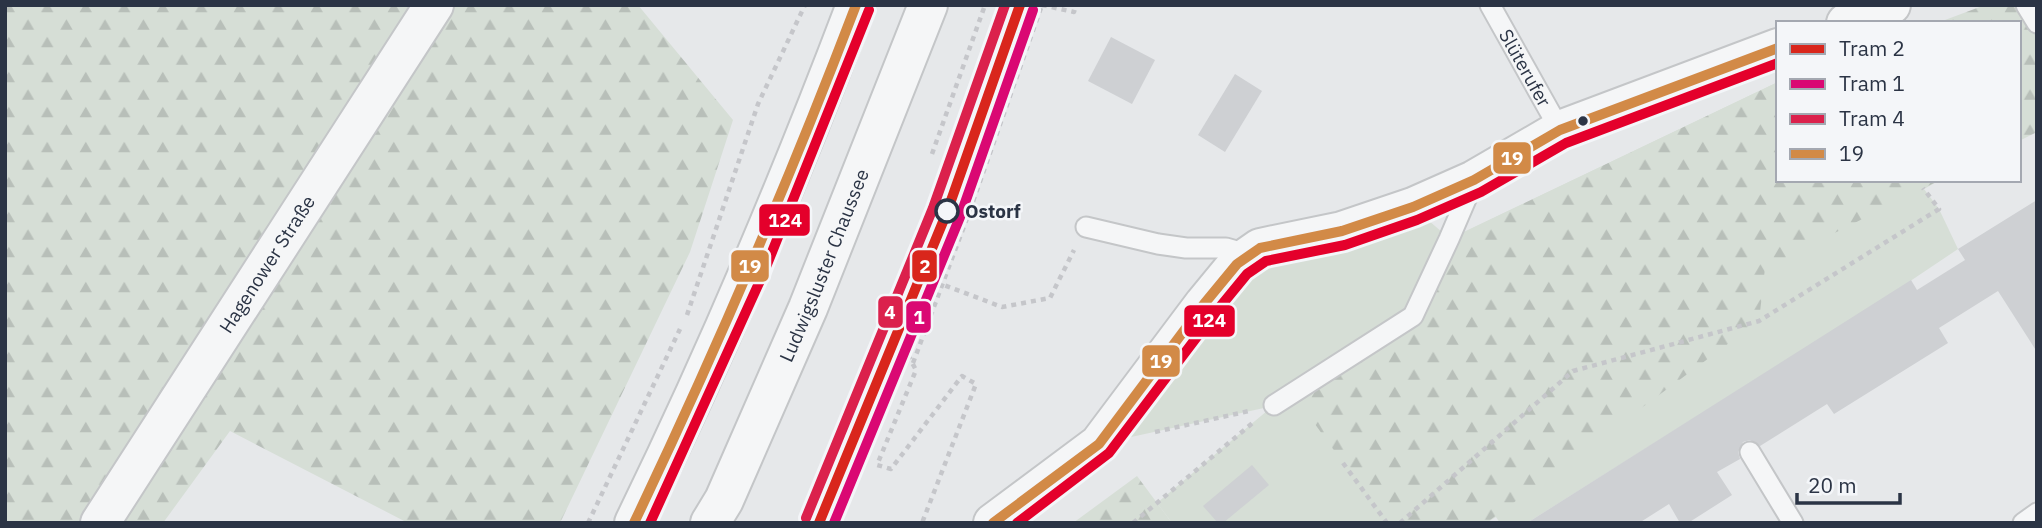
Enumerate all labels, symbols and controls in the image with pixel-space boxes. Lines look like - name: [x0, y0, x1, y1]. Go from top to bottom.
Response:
- legend: [1776, 21, 2021, 182]
- street label: Slüterufer: [1494, 25, 1557, 111]
- text: Tram 2: [1839, 34, 1905, 62]
- text: Tram 1: [1839, 69, 1905, 97]
- text: Tram 4: [1839, 104, 1905, 132]
- unlabelled marker: [1576, 114, 1590, 128]
- text: 19: [1839, 139, 1864, 167]
- line badge: 19: [1492, 141, 1532, 175]
- text: 19: [1501, 146, 1523, 170]
- street label: Ludwigsluster Chaussee: [774, 165, 874, 366]
- street label: Hagenower Straße: [214, 191, 320, 338]
- marker: Ostorf: [935, 199, 959, 223]
- place label: Ostorf: [965, 199, 1021, 223]
- line badge: 124: [758, 203, 811, 237]
- text: 124: [768, 208, 802, 232]
- line badge: 19: [730, 249, 770, 283]
- line badge: 2: [911, 249, 938, 283]
- text: 19: [739, 254, 761, 278]
- text: 2: [919, 254, 931, 278]
- line badge: 4: [877, 295, 904, 329]
- text: 4: [884, 300, 896, 324]
- line badge: 1: [905, 300, 932, 334]
- line badge: 124: [1183, 304, 1236, 338]
- text: 1: [913, 305, 925, 329]
- text: 124: [1192, 308, 1226, 332]
- line badge: 19: [1141, 344, 1181, 378]
- text: 19: [1150, 349, 1172, 373]
- scale bar: [1797, 462, 1900, 506]
- text: 20 m: [1808, 471, 1857, 499]

